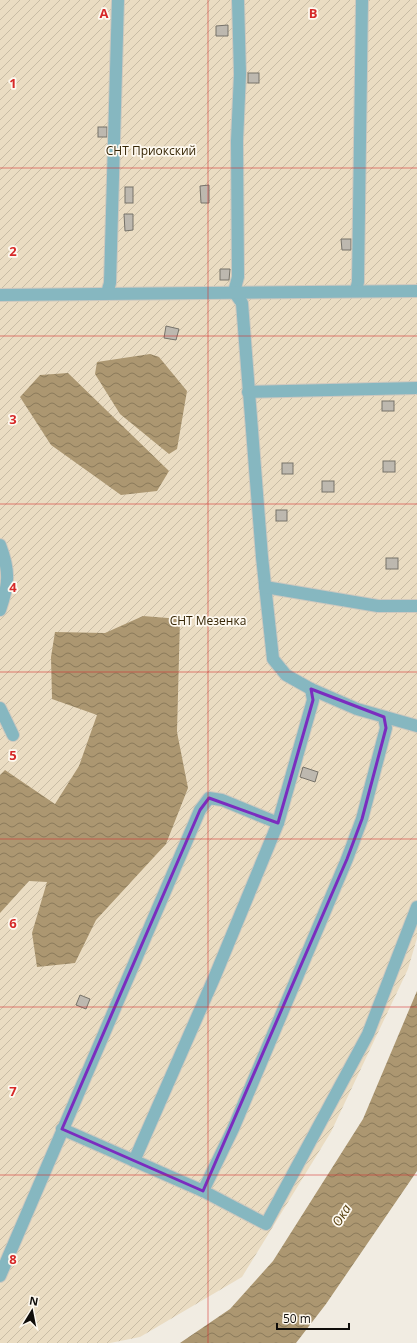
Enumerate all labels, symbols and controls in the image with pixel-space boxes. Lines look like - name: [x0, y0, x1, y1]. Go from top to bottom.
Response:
- text: A: [100, 4, 109, 22]
- text: B: [309, 4, 318, 22]
- text: 1: [9, 74, 17, 92]
- park label: СНТ Приокский: [106, 142, 196, 159]
- text: 2: [9, 242, 17, 260]
- text: 3: [9, 410, 17, 428]
- text: 4: [9, 578, 17, 596]
- park label: СНТ Мезенка: [170, 612, 246, 629]
- text: 5: [9, 746, 17, 764]
- text: 6: [9, 914, 17, 932]
- text: 7: [9, 1082, 17, 1100]
- water label: Ока: [327, 1200, 355, 1230]
- text: 8: [9, 1250, 17, 1268]
- north arrow: [12, 1291, 52, 1331]
- text: N: [28, 1292, 40, 1309]
- scale bar: [277, 1305, 349, 1331]
- text: 50 m: [283, 1310, 311, 1327]

